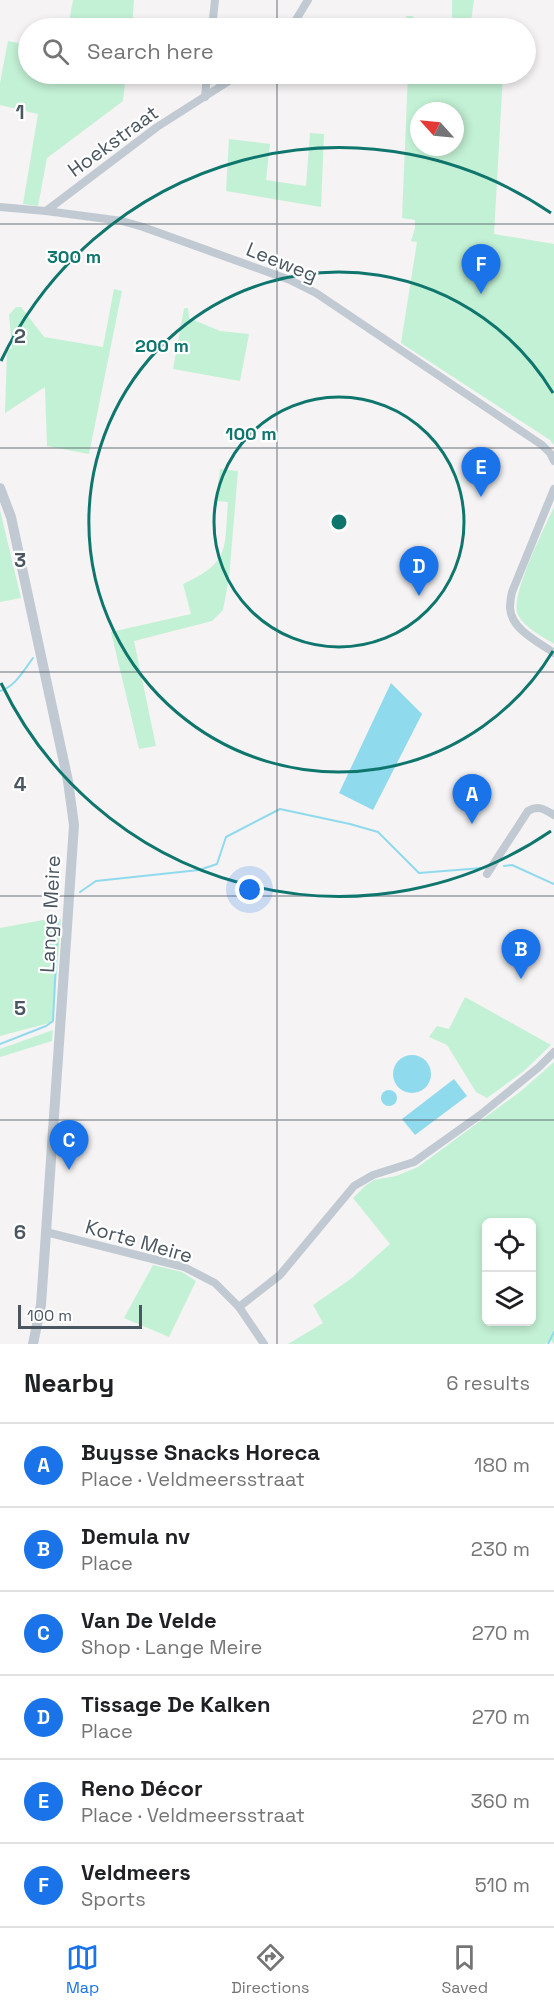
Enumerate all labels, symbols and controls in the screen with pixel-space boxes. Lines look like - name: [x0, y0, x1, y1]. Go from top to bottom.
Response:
- search box: [18, 18, 536, 84]
- icon: search: [39, 35, 72, 68]
- text: Search here: [87, 37, 214, 65]
- text: 1: [15, 99, 25, 125]
- street label: Hoekstraat: [62, 99, 164, 183]
- north arrow: [410, 102, 464, 156]
- street label: Leeweg: [242, 236, 322, 288]
- pin: F: [462, 244, 500, 294]
- text: 300 m: [47, 245, 101, 268]
- text: 2: [14, 323, 26, 349]
- text: 200 m: [135, 334, 189, 357]
- text: 100 m: [225, 422, 277, 445]
- pin: E: [462, 448, 500, 497]
- centre of rings: [329, 512, 349, 532]
- pin: D: [400, 546, 438, 596]
- text: 3: [14, 547, 26, 573]
- text: 4: [14, 771, 27, 797]
- pin: A: [452, 774, 492, 824]
- street label: Lange Meire: [34, 855, 66, 973]
- your location: [235, 875, 264, 904]
- pin: B: [502, 930, 540, 979]
- text: 5: [14, 995, 26, 1021]
- pin: C: [50, 1120, 88, 1170]
- street label: Korte Meire: [82, 1213, 196, 1269]
- map controls: [482, 1218, 536, 1326]
- button: locate: [482, 1218, 536, 1272]
- text: 6: [14, 1219, 26, 1245]
- button: layers: [482, 1272, 536, 1326]
- scale bar: [18, 1302, 142, 1330]
- text: 100 m: [27, 1305, 72, 1326]
- text: Nearby: [24, 1366, 114, 1400]
- text: 6 results: [446, 1370, 530, 1396]
- text: Buysse Snacks Horeca: [81, 1438, 320, 1466]
- text: A: [37, 1452, 50, 1478]
- text: 180 m: [474, 1452, 530, 1478]
- text: Place · Veldmeersstraat: [81, 1466, 305, 1492]
- text: Demula nv: [81, 1522, 190, 1550]
- text: B: [37, 1536, 50, 1562]
- text: 230 m: [471, 1536, 530, 1562]
- text: Place: [81, 1550, 133, 1576]
- text: Van De Velde: [81, 1606, 217, 1634]
- text: C: [37, 1620, 50, 1646]
- text: 270 m: [472, 1620, 530, 1646]
- text: Shop · Lange Meire: [81, 1634, 262, 1660]
- text: Tissage De Kalken: [81, 1690, 271, 1718]
- text: D: [37, 1704, 50, 1730]
- text: 270 m: [472, 1704, 530, 1730]
- text: Place: [81, 1718, 133, 1744]
- text: Reno Décor: [81, 1774, 203, 1802]
- text: E: [38, 1788, 49, 1814]
- text: 360 m: [471, 1788, 530, 1814]
- text: Place · Veldmeersstraat: [81, 1802, 305, 1828]
- text: Veldmeers: [81, 1858, 191, 1886]
- text: F: [38, 1872, 49, 1898]
- text: 510 m: [475, 1872, 530, 1898]
- text: Sports: [81, 1886, 146, 1912]
- tab: Map: [66, 1941, 99, 1998]
- tab: Directions: [231, 1941, 310, 1998]
- tab: Saved: [441, 1941, 488, 1998]

